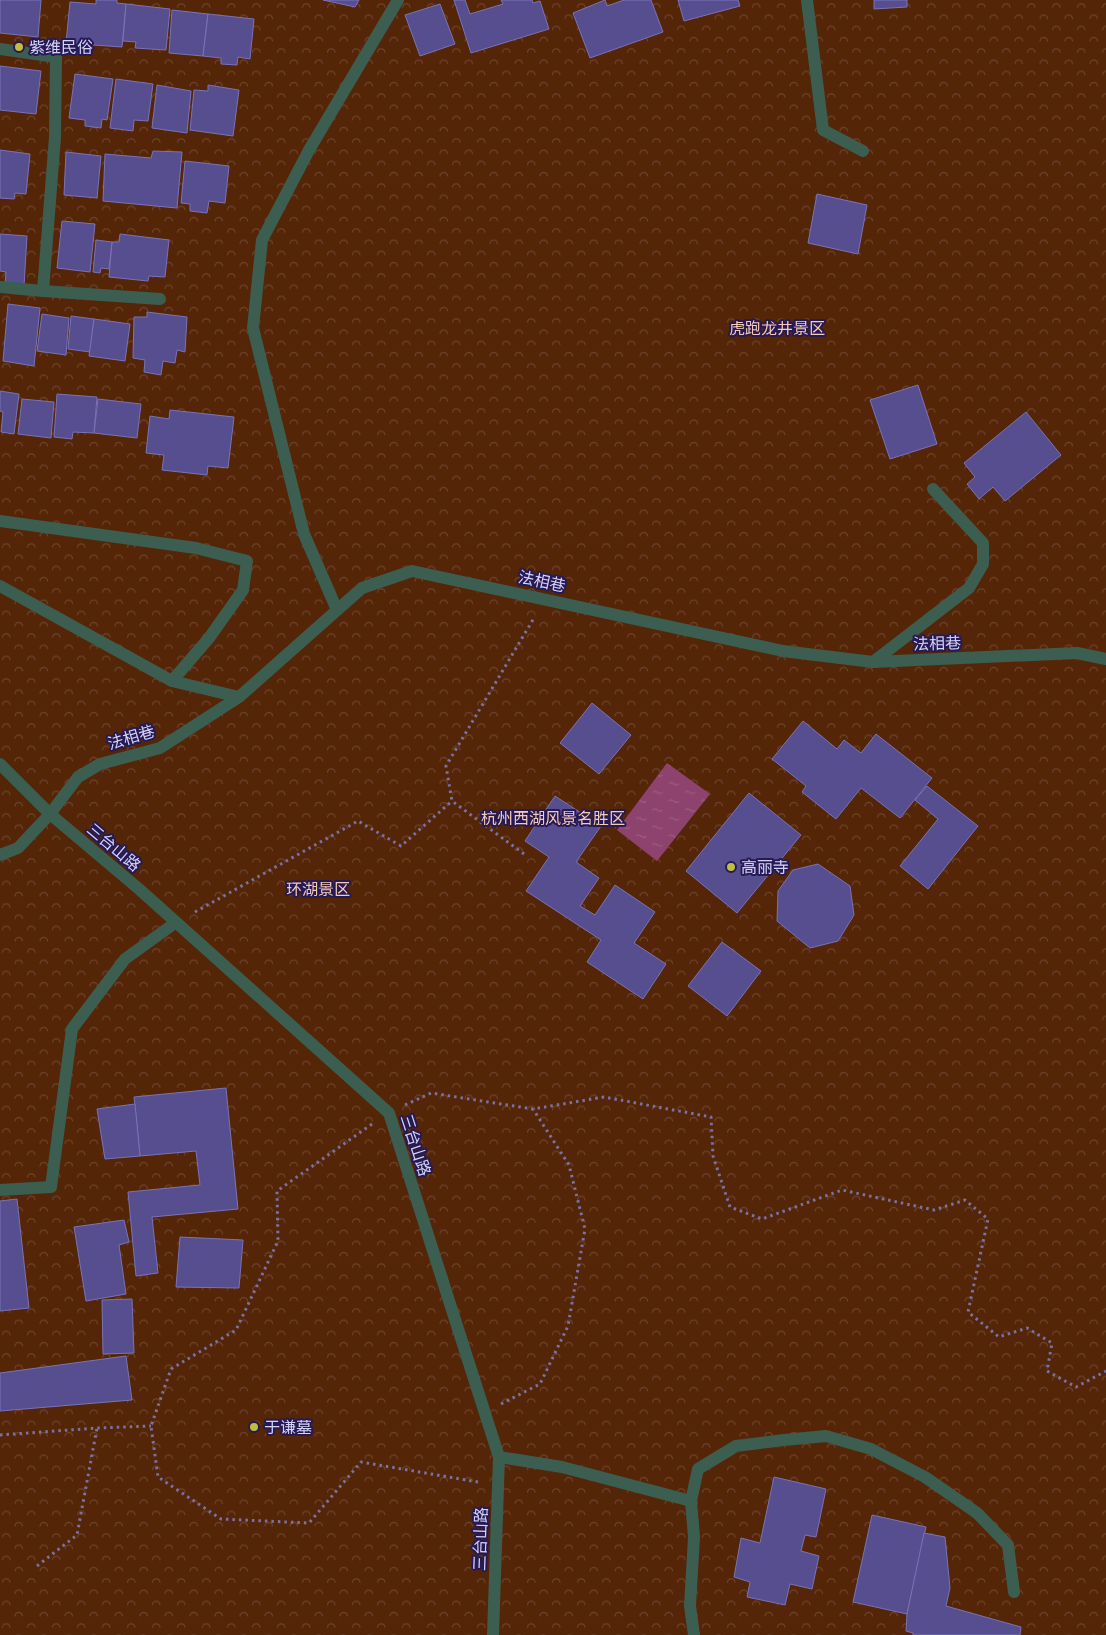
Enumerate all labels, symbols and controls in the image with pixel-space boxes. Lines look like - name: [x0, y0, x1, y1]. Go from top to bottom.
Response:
- place label: 紫维民俗: [29, 38, 93, 56]
- marker: 紫维民俗: [13, 41, 25, 53]
- park label: 虎跑龙井景区: [729, 319, 825, 337]
- street label: 法相巷: [517, 567, 567, 595]
- street label: 法相巷: [913, 633, 961, 653]
- street label: 法相巷: [105, 721, 157, 753]
- park label: 杭州西湖风景名胜区: [481, 809, 625, 827]
- street label: 三台山路: [84, 820, 144, 874]
- place label: 高丽寺: [741, 858, 789, 876]
- marker: 高丽寺: [725, 861, 737, 873]
- park label: 环湖景区: [286, 880, 350, 898]
- street label: 三台山路: [398, 1112, 434, 1178]
- place label: 于谦墓: [264, 1418, 312, 1436]
- marker: 于谦墓: [248, 1421, 260, 1433]
- street label: 三台山路: [470, 1507, 490, 1571]

